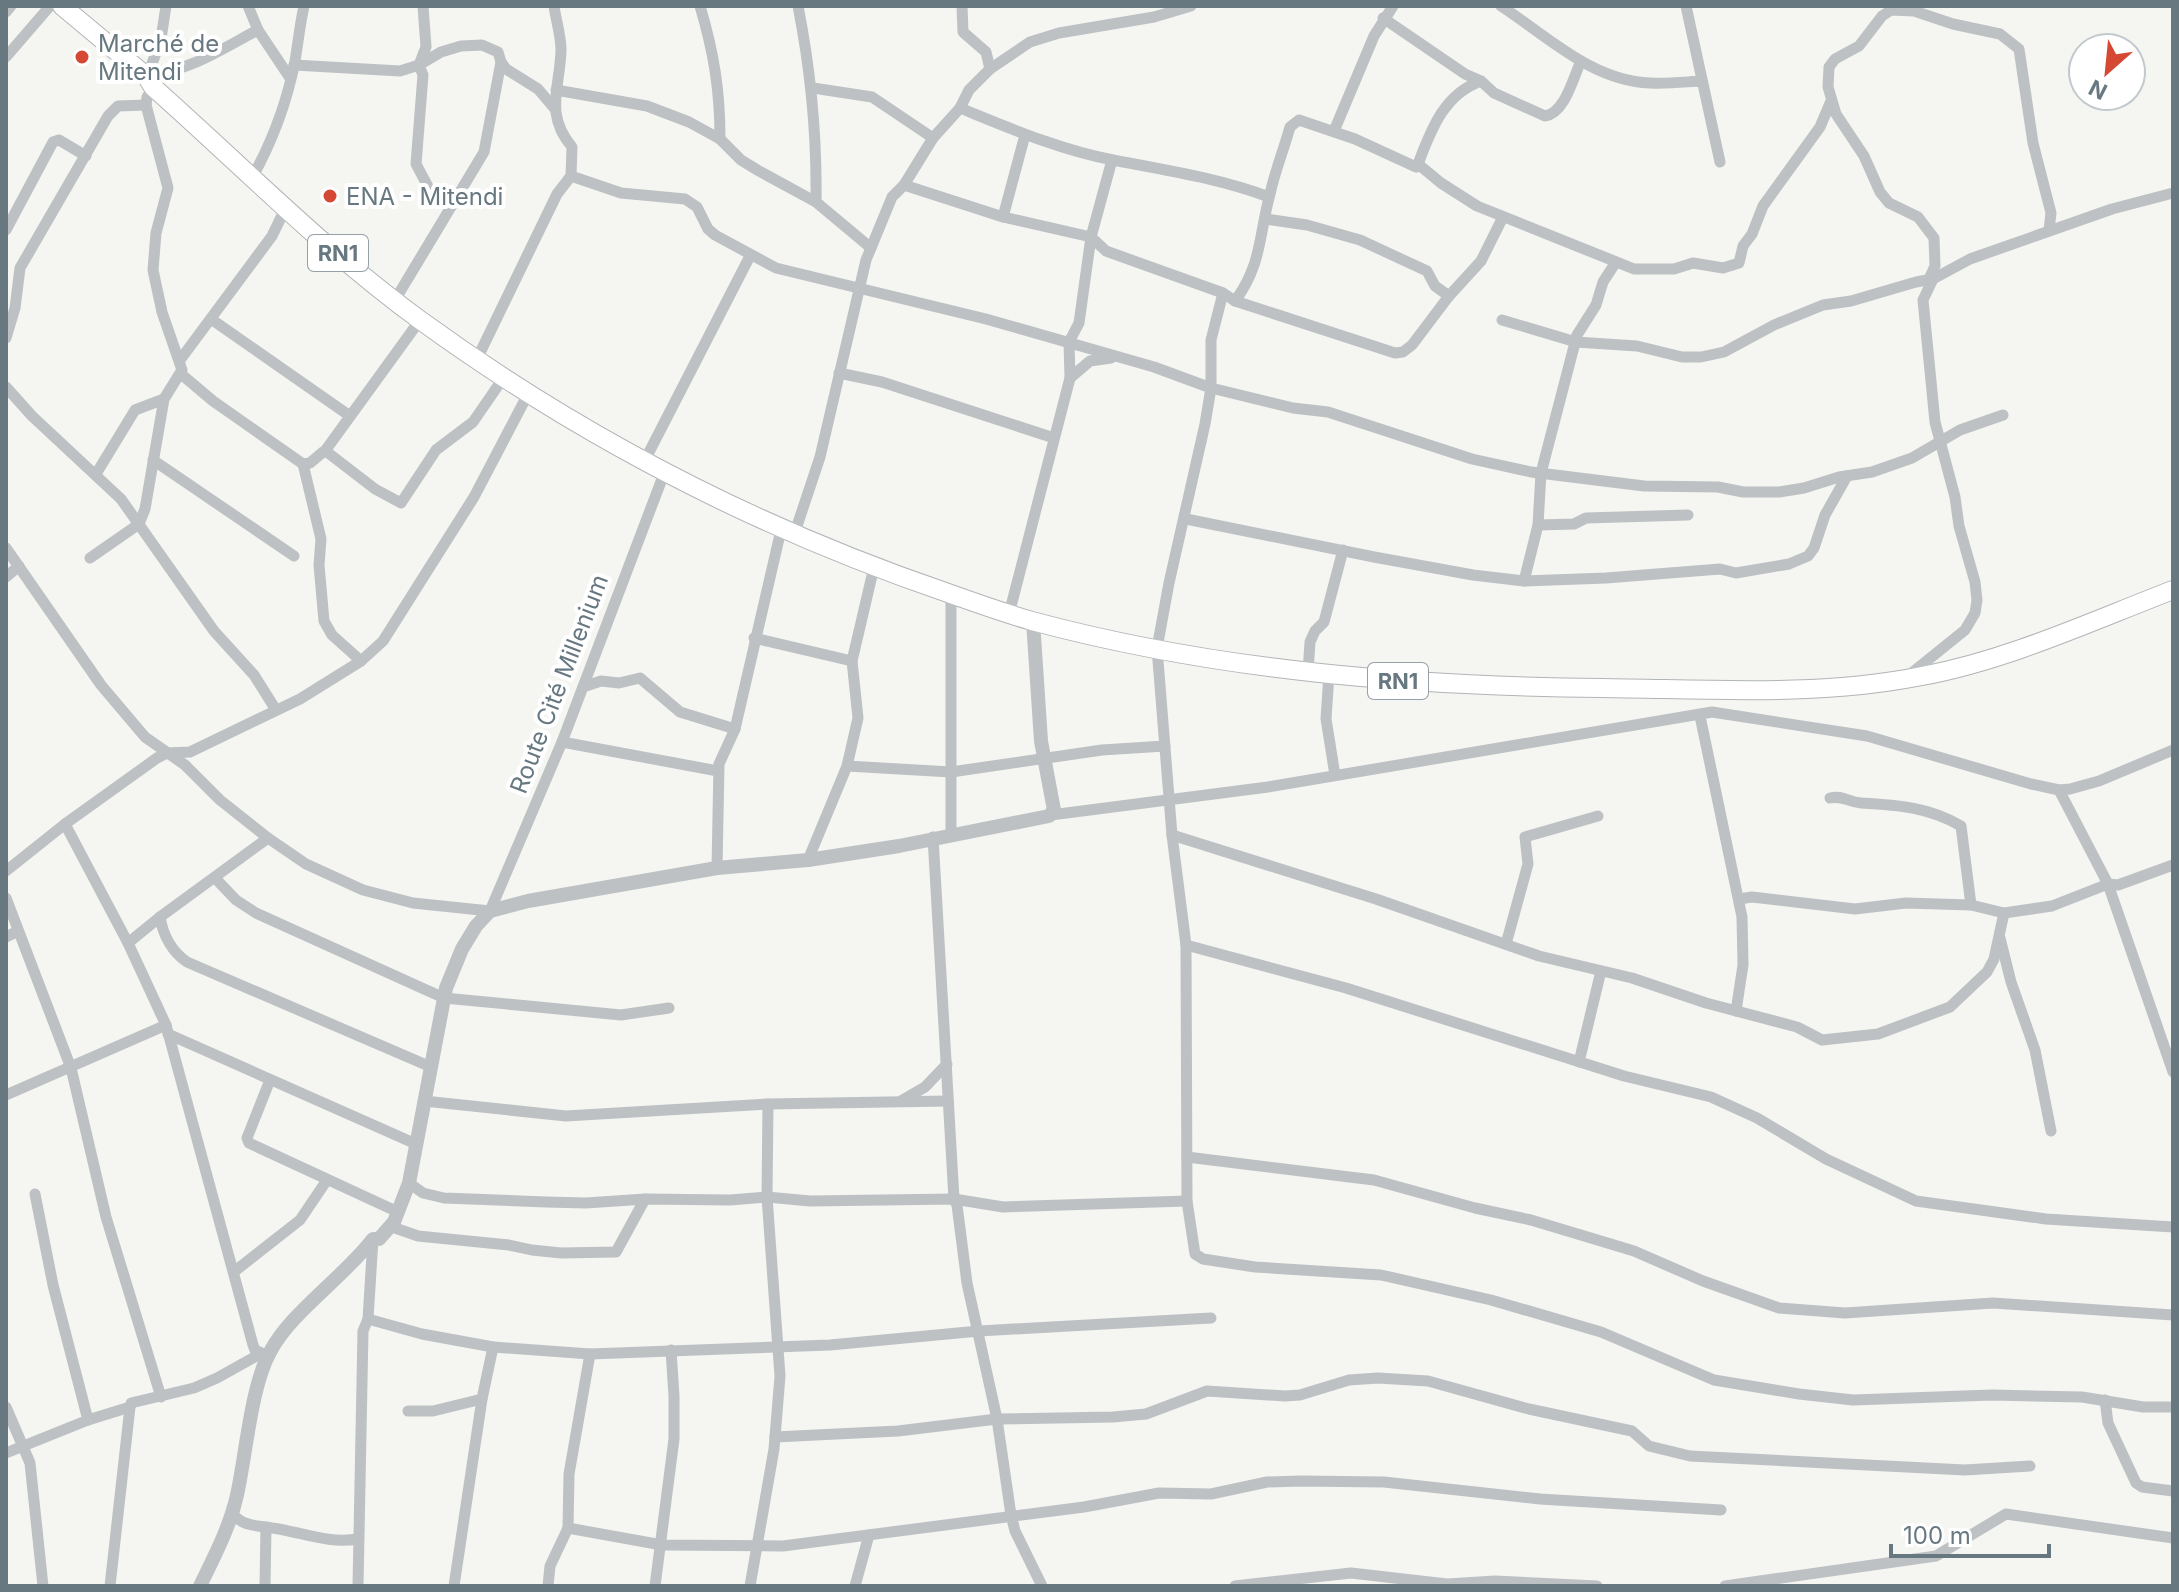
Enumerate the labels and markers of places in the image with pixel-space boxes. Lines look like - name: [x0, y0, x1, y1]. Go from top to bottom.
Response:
- place label: Marché de Mitendi: [98, 29, 219, 86]
- marker: Marché de Mitendi: [73, 48, 91, 66]
- place label: ENA - Mitendi: [346, 182, 503, 211]
- marker: ENA - Mitendi: [321, 187, 339, 205]

